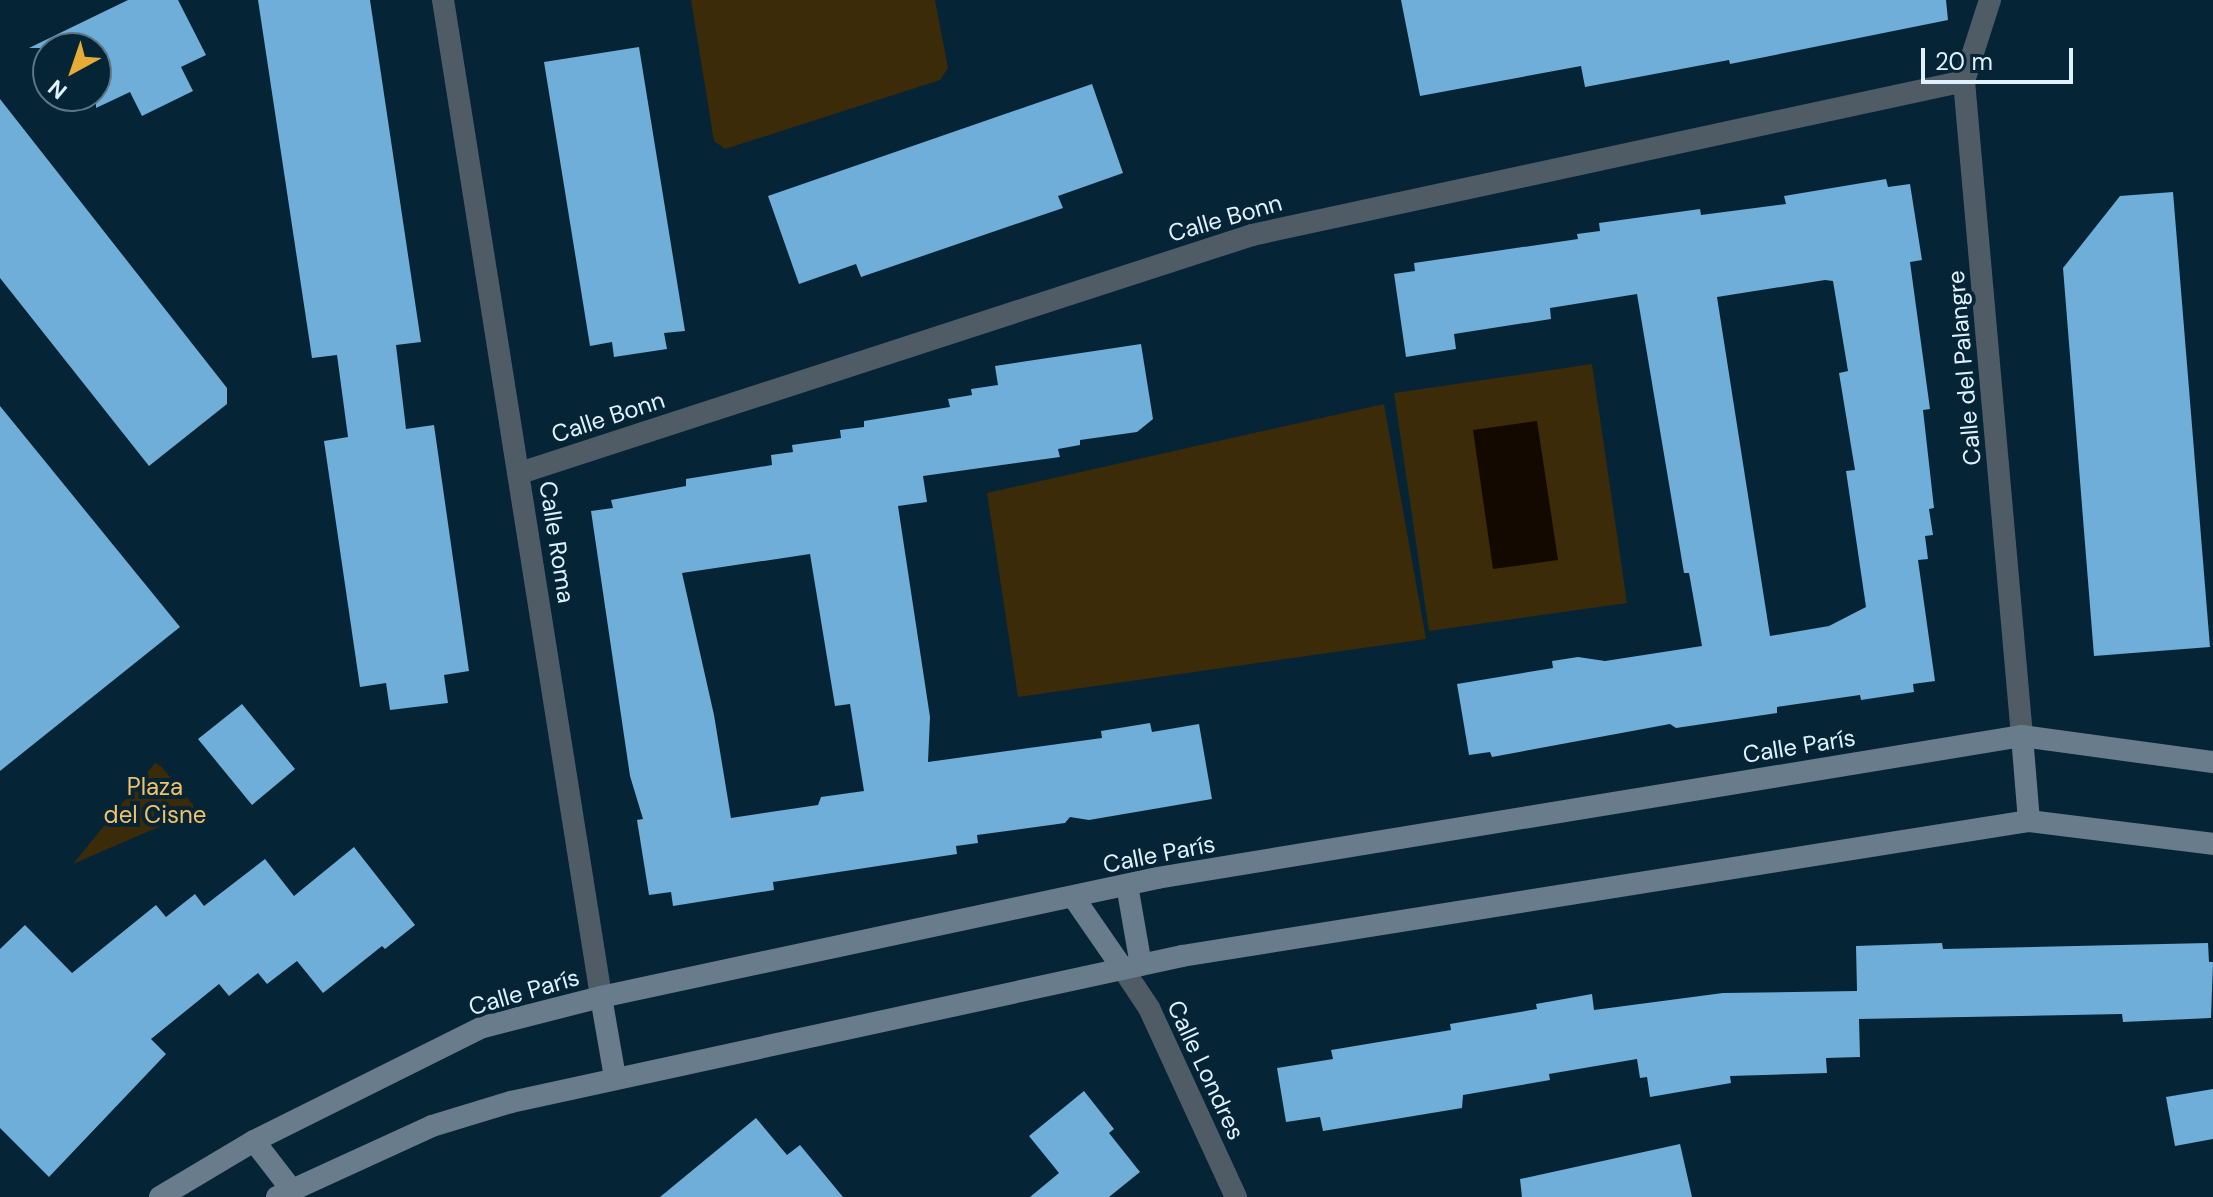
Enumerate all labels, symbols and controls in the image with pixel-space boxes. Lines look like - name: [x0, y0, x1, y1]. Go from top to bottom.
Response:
- north arrow: [32, 32, 112, 112]
- scale bar: [1925, 32, 2077, 82]
- text: 20 m: [1935, 46, 1993, 77]
- text: N: [42, 73, 73, 106]
- street label: Calle Bonn: [1165, 188, 1285, 248]
- street label: Calle del Palangre: [1941, 269, 1987, 467]
- street label: Calle Bonn: [548, 385, 668, 449]
- street label: Calle Roma: [533, 479, 581, 605]
- street label: Calle París: [1741, 723, 1857, 769]
- park label: Plaza del Cisne: [104, 773, 206, 829]
- street label: Calle París: [1100, 829, 1218, 879]
- street label: Calle París: [465, 962, 583, 1022]
- street label: Calle Londres: [1161, 996, 1251, 1144]

